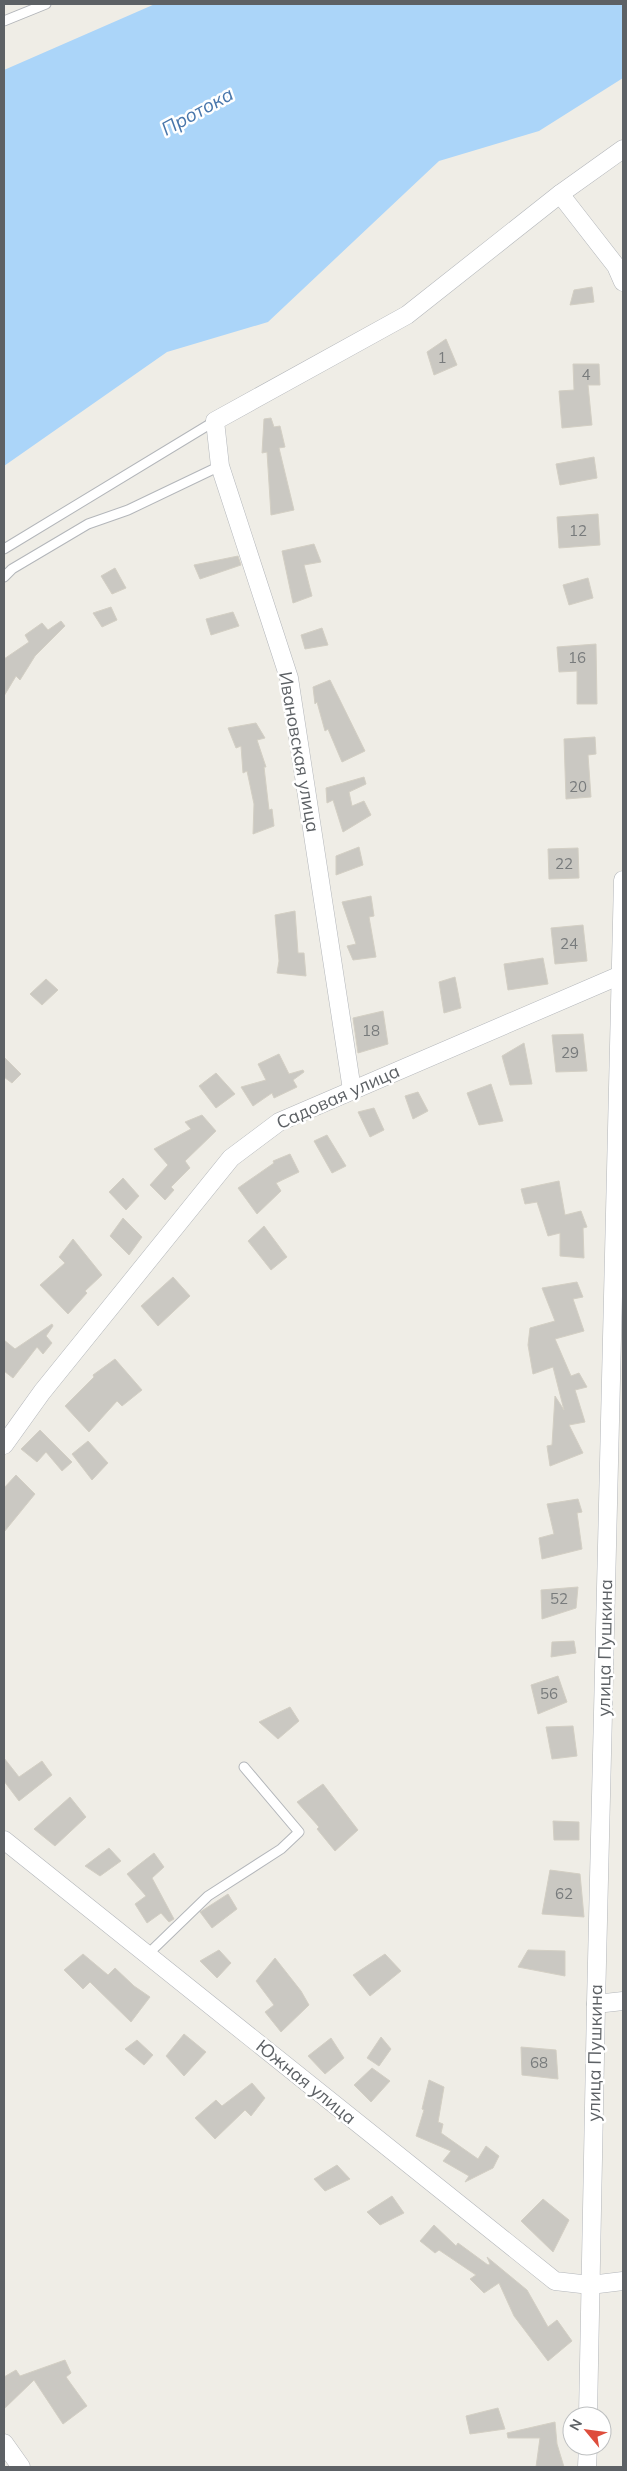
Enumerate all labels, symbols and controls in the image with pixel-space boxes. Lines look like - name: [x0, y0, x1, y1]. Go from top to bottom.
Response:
- water label: Протока: [157, 81, 237, 141]
- house number: 1: [437, 348, 447, 367]
- house number: 4: [581, 365, 591, 384]
- house number: 12: [569, 521, 587, 540]
- house number: 16: [568, 648, 586, 667]
- street label: Ивановская улица: [274, 670, 325, 834]
- house number: 20: [569, 777, 587, 796]
- house number: 22: [555, 854, 573, 873]
- house number: 24: [560, 934, 578, 953]
- house number: 18: [362, 1021, 380, 1040]
- house number: 29: [561, 1043, 579, 1062]
- street label: Садовая улица: [273, 1059, 403, 1134]
- street label: улица Пушкина: [592, 1579, 617, 1717]
- house number: 52: [550, 1589, 568, 1608]
- house number: 56: [540, 1684, 558, 1703]
- house number: 62: [555, 1884, 573, 1903]
- street label: улица Пушкина: [582, 1984, 607, 2122]
- street label: Южная улица: [252, 2034, 361, 2129]
- house number: 68: [530, 2053, 548, 2072]
- north arrow: [562, 2406, 612, 2456]
- text: N: [565, 2416, 586, 2434]

